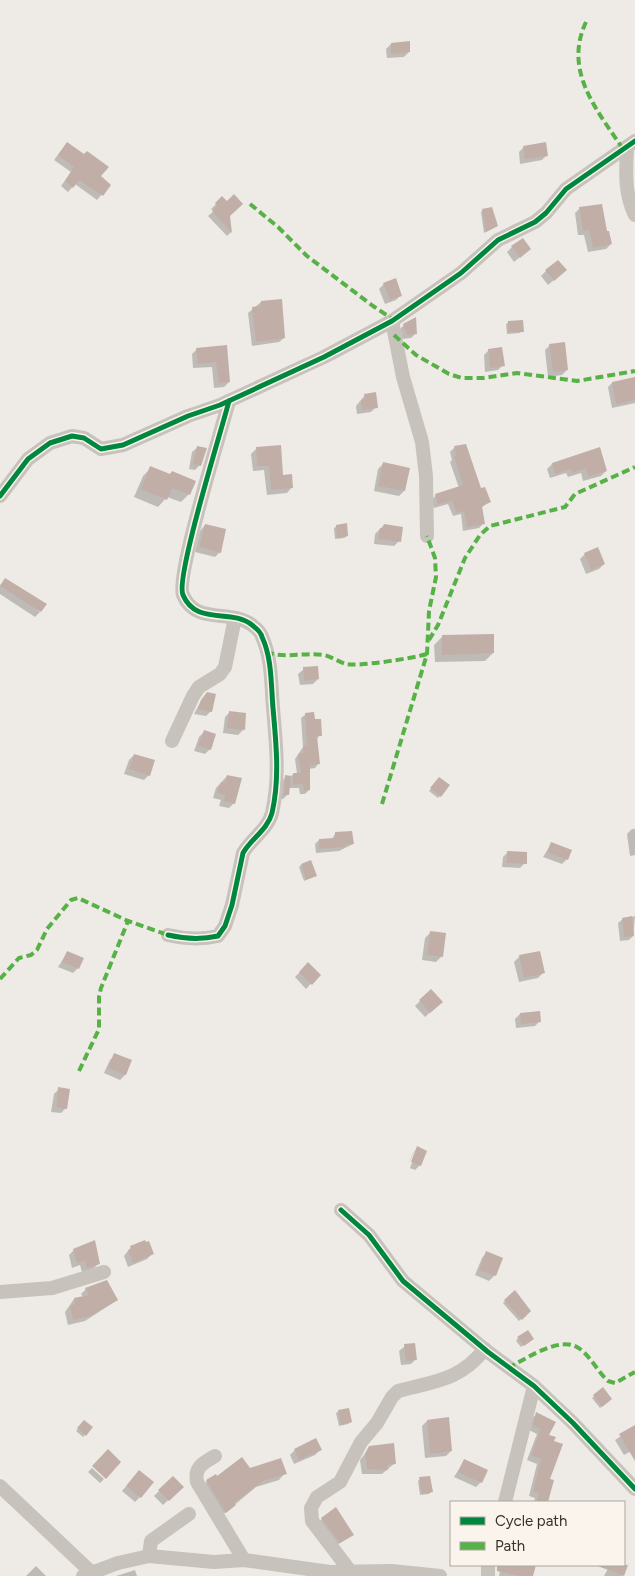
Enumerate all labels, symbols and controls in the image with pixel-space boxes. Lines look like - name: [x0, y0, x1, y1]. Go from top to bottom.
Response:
- legend: [450, 1501, 625, 1566]
- text: Cycle path: [495, 1512, 567, 1530]
- text: Path: [495, 1537, 525, 1555]

